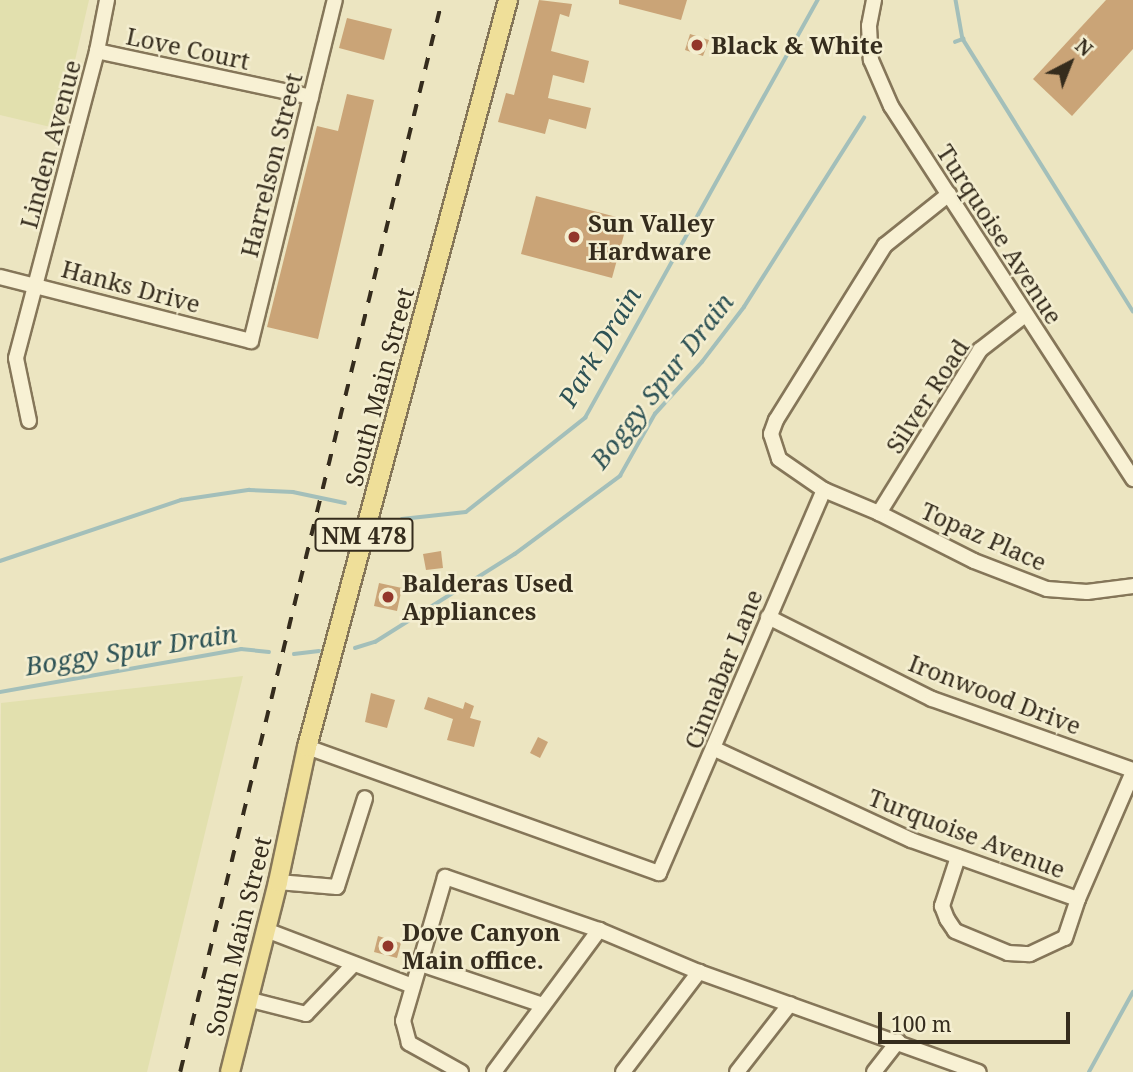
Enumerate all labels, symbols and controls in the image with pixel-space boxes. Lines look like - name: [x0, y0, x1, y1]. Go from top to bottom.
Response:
- street label: Love Court: [124, 21, 252, 75]
- north arrow: [1035, 28, 1105, 98]
- place label: Black & White: [711, 31, 883, 59]
- text: N: [1070, 33, 1098, 62]
- marker: Black & White: [689, 37, 705, 53]
- street label: Linden Avenue: [14, 57, 86, 231]
- street label: Harrelson Street: [234, 70, 308, 260]
- street label: Turquoise Avenue: [931, 139, 1069, 329]
- place label: Sun Valley Hardware: [588, 209, 714, 265]
- marker: Sun Valley Hardware: [566, 229, 582, 245]
- street label: Hanks Drive: [59, 254, 203, 318]
- water label: Park Drain: [552, 282, 648, 412]
- street label: South Main Street: [339, 285, 419, 489]
- water label: Boggy Spur Drain: [584, 287, 740, 475]
- street label: Silver Road: [879, 334, 975, 458]
- street label: Topaz Place: [917, 496, 1051, 576]
- road number: NM 478: [313, 516, 415, 554]
- place label: Balderas Used Appliances: [402, 569, 573, 625]
- street label: Cinnabar Lane: [678, 585, 768, 753]
- marker: Balderas Used Appliances: [380, 589, 396, 605]
- water label: Boggy Spur Drain: [23, 618, 239, 682]
- street label: Ironwood Drive: [905, 648, 1085, 740]
- street label: Turquoise Avenue: [865, 782, 1069, 884]
- street label: South Main Street: [199, 833, 277, 1039]
- place label: Dove Canyon Main office.: [402, 918, 560, 974]
- marker: Dove Canyon Main office.: [380, 938, 396, 954]
- scale bar: [881, 998, 1074, 1042]
- text: 100 m: [891, 1010, 952, 1038]

